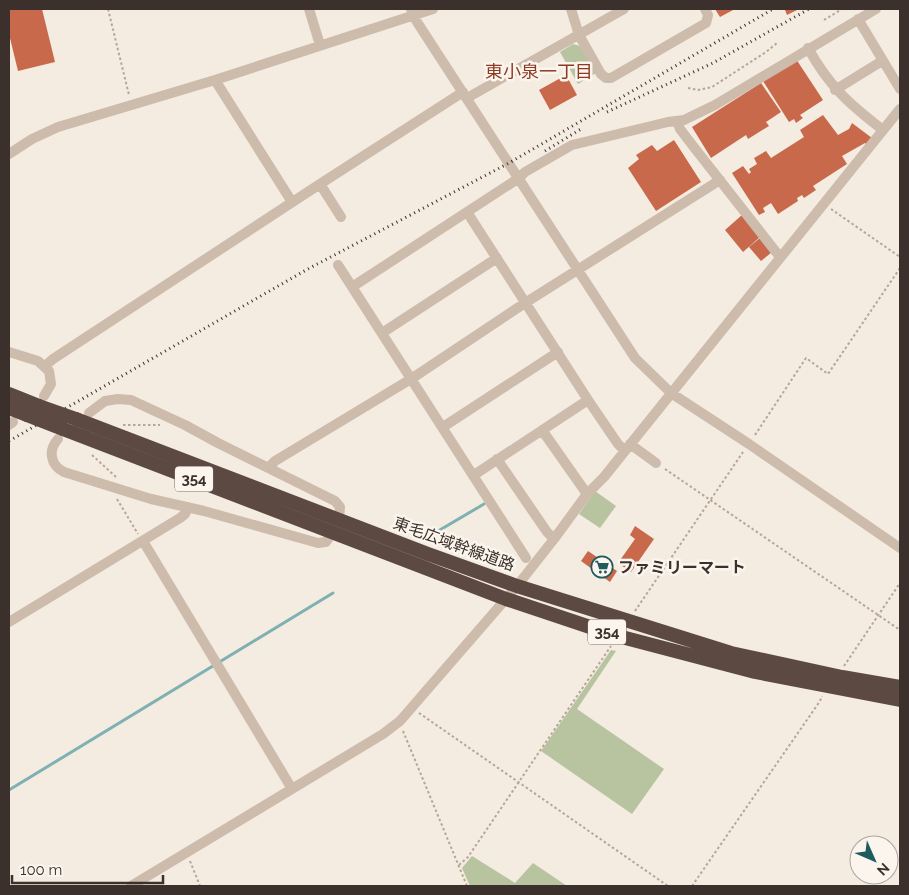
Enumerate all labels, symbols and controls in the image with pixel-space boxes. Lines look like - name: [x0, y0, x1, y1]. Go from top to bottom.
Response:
- district label: 東小泉一丁目: [485, 61, 593, 82]
- road number: 354: [175, 466, 213, 492]
- street label: 東毛広域幹線道路: [391, 513, 517, 575]
- supermarket icon: ファミリーマート: [590, 555, 614, 579]
- place label: ファミリーマート: [618, 558, 746, 577]
- road number: 354: [588, 620, 626, 644]
- north arrow: [849, 835, 899, 885]
- scale bar: [12, 852, 164, 884]
- text: N: [874, 860, 893, 879]
- text: 100 m: [20, 861, 62, 879]

